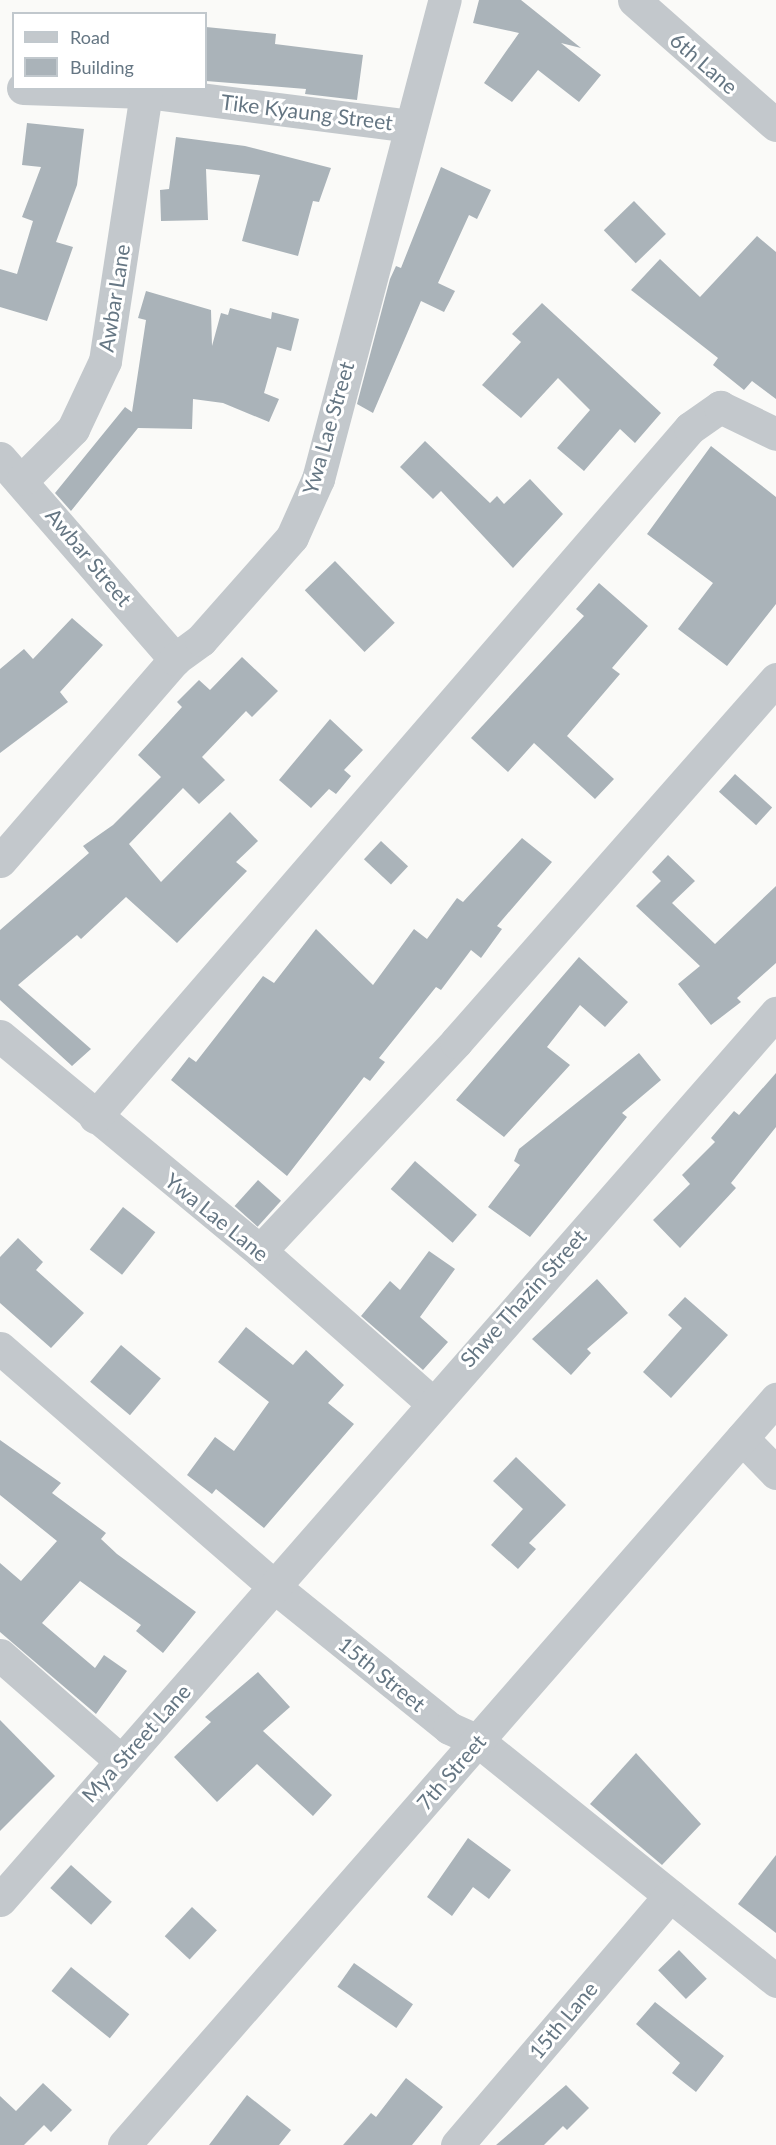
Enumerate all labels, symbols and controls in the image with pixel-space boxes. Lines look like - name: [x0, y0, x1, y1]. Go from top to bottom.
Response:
- legend: [12, 12, 207, 90]
- text: Road: [70, 26, 110, 48]
- street label: 6th Lane: [665, 27, 743, 99]
- text: Building: [70, 56, 134, 78]
- street label: Tike Kyaung Street: [220, 89, 394, 135]
- street label: Awbar Lane: [93, 242, 135, 354]
- street label: Ywa Lae Street: [297, 359, 359, 497]
- street label: Awbar Street: [41, 503, 137, 611]
- street label: Ywa Lae Lane: [160, 1168, 274, 1266]
- street label: Shwe Thazin Street: [454, 1224, 592, 1372]
- street label: 15th Street: [334, 1631, 430, 1717]
- street label: Mya Street Lane: [76, 1679, 196, 1807]
- street label: 7th Street: [411, 1729, 491, 1815]
- street label: 15th Lane: [523, 1976, 603, 2064]

